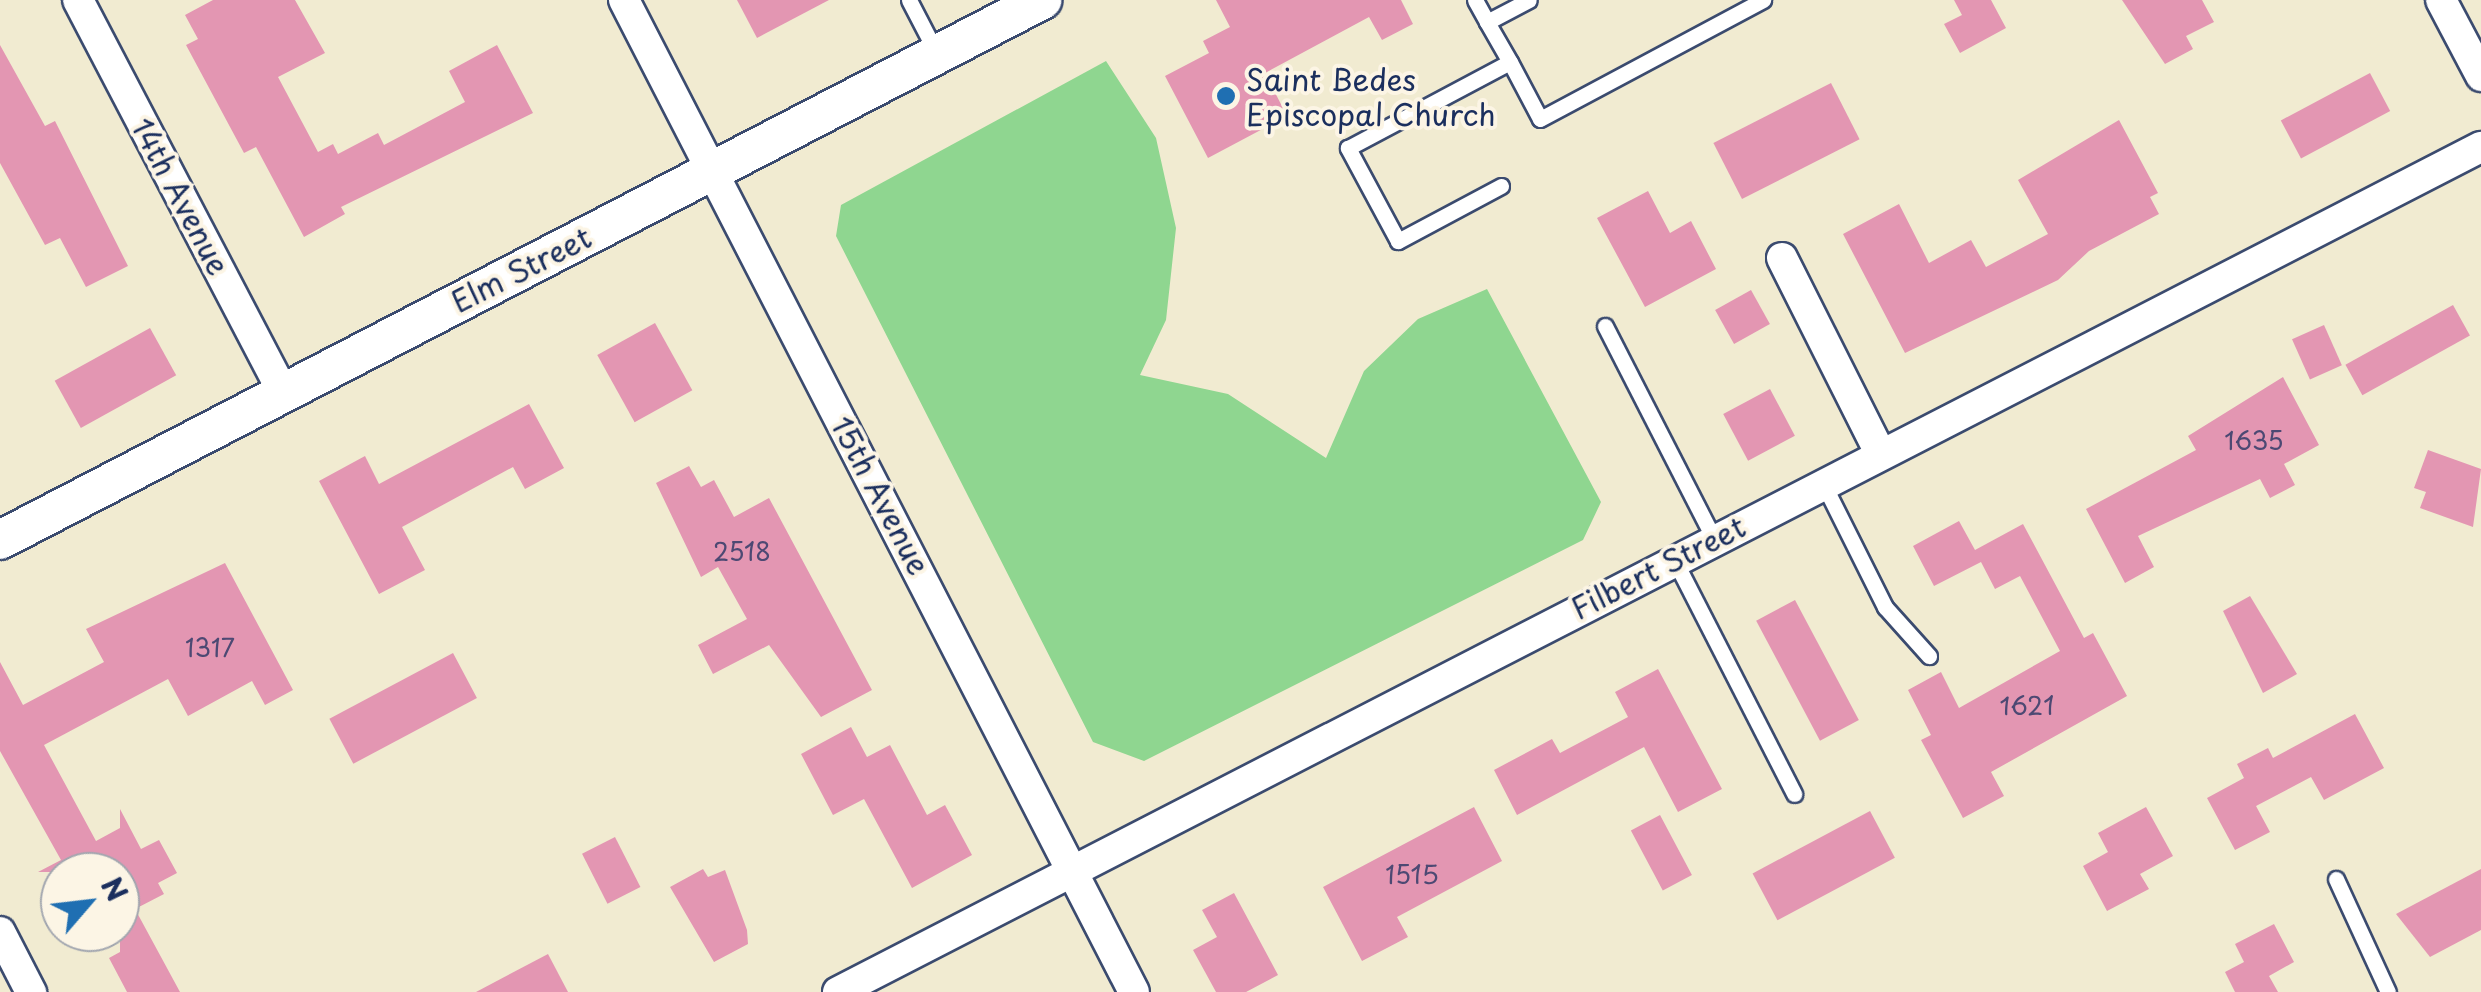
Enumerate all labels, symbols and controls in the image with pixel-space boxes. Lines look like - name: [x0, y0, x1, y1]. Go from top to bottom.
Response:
- place label: Saint Bedes Episcopal Church: [1246, 61, 1495, 132]
- marker: Saint Bedes Episcopal Church: [1215, 85, 1237, 107]
- street label: 14th Avenue: [124, 110, 238, 282]
- street label: Elm Street: [445, 218, 597, 320]
- street label: 15th Avenue: [824, 410, 938, 580]
- house number: 1635: [2224, 425, 2284, 455]
- street label: Filbert Street: [1564, 507, 1752, 627]
- house number: 2518: [713, 536, 771, 566]
- house number: 1317: [185, 632, 235, 662]
- house number: 1621: [2000, 690, 2054, 720]
- north arrow: [40, 852, 140, 952]
- house number: 1515: [1385, 859, 1439, 889]
- text: N: [91, 869, 139, 909]

